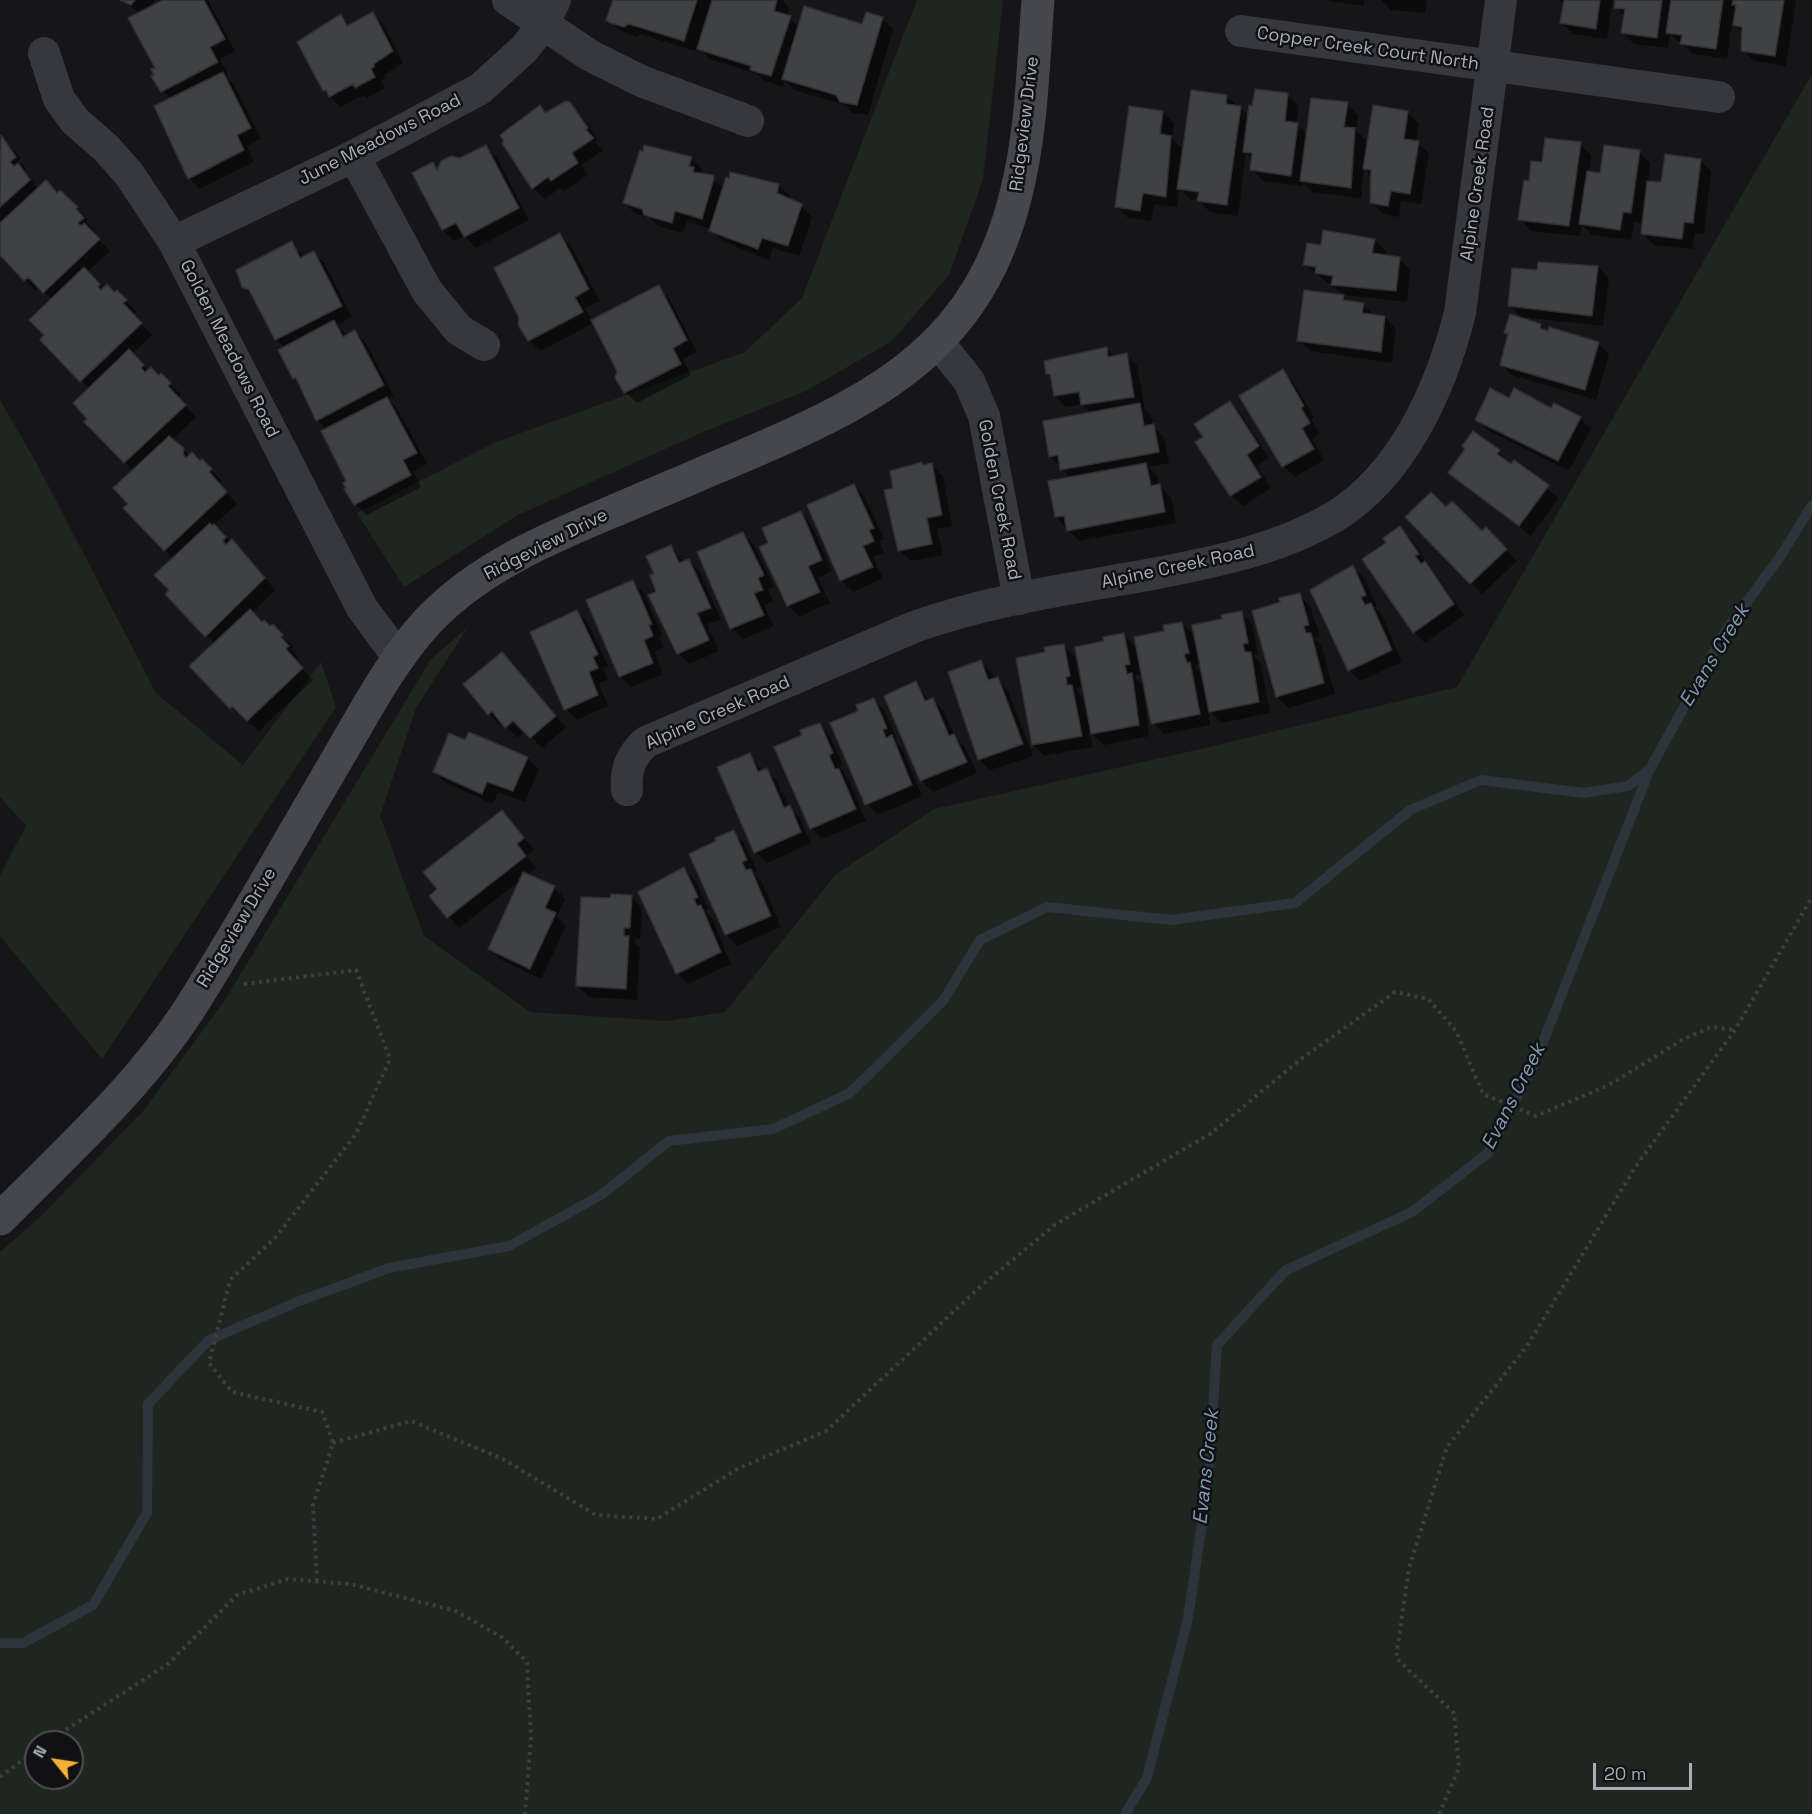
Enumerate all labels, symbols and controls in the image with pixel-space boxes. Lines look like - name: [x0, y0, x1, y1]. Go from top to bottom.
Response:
- street label: Copper Creek Court North: [1256, 23, 1480, 75]
- street label: Ridgeview Drive: [1006, 55, 1044, 193]
- street label: June Meadows Road: [295, 90, 465, 190]
- street label: Alpine Creek Road: [1456, 105, 1500, 263]
- street label: Golden Meadows Road: [175, 256, 283, 442]
- street label: Golden Creek Road: [973, 418, 1025, 582]
- street label: Ridgeview Drive: [481, 505, 611, 585]
- street label: Alpine Creek Road: [1100, 540, 1256, 594]
- water label: Evans Creek: [1675, 600, 1755, 712]
- street label: Alpine Creek Road: [642, 671, 794, 755]
- street label: Ridgeview Drive: [193, 864, 281, 992]
- water label: Evans Creek: [1477, 1040, 1551, 1154]
- water label: Evans Creek: [1189, 1408, 1225, 1526]
- north arrow: [24, 1730, 84, 1790]
- text: N: [28, 1742, 51, 1762]
- scale bar: [1596, 1751, 1695, 1789]
- text: 20 m: [1604, 1762, 1647, 1785]

